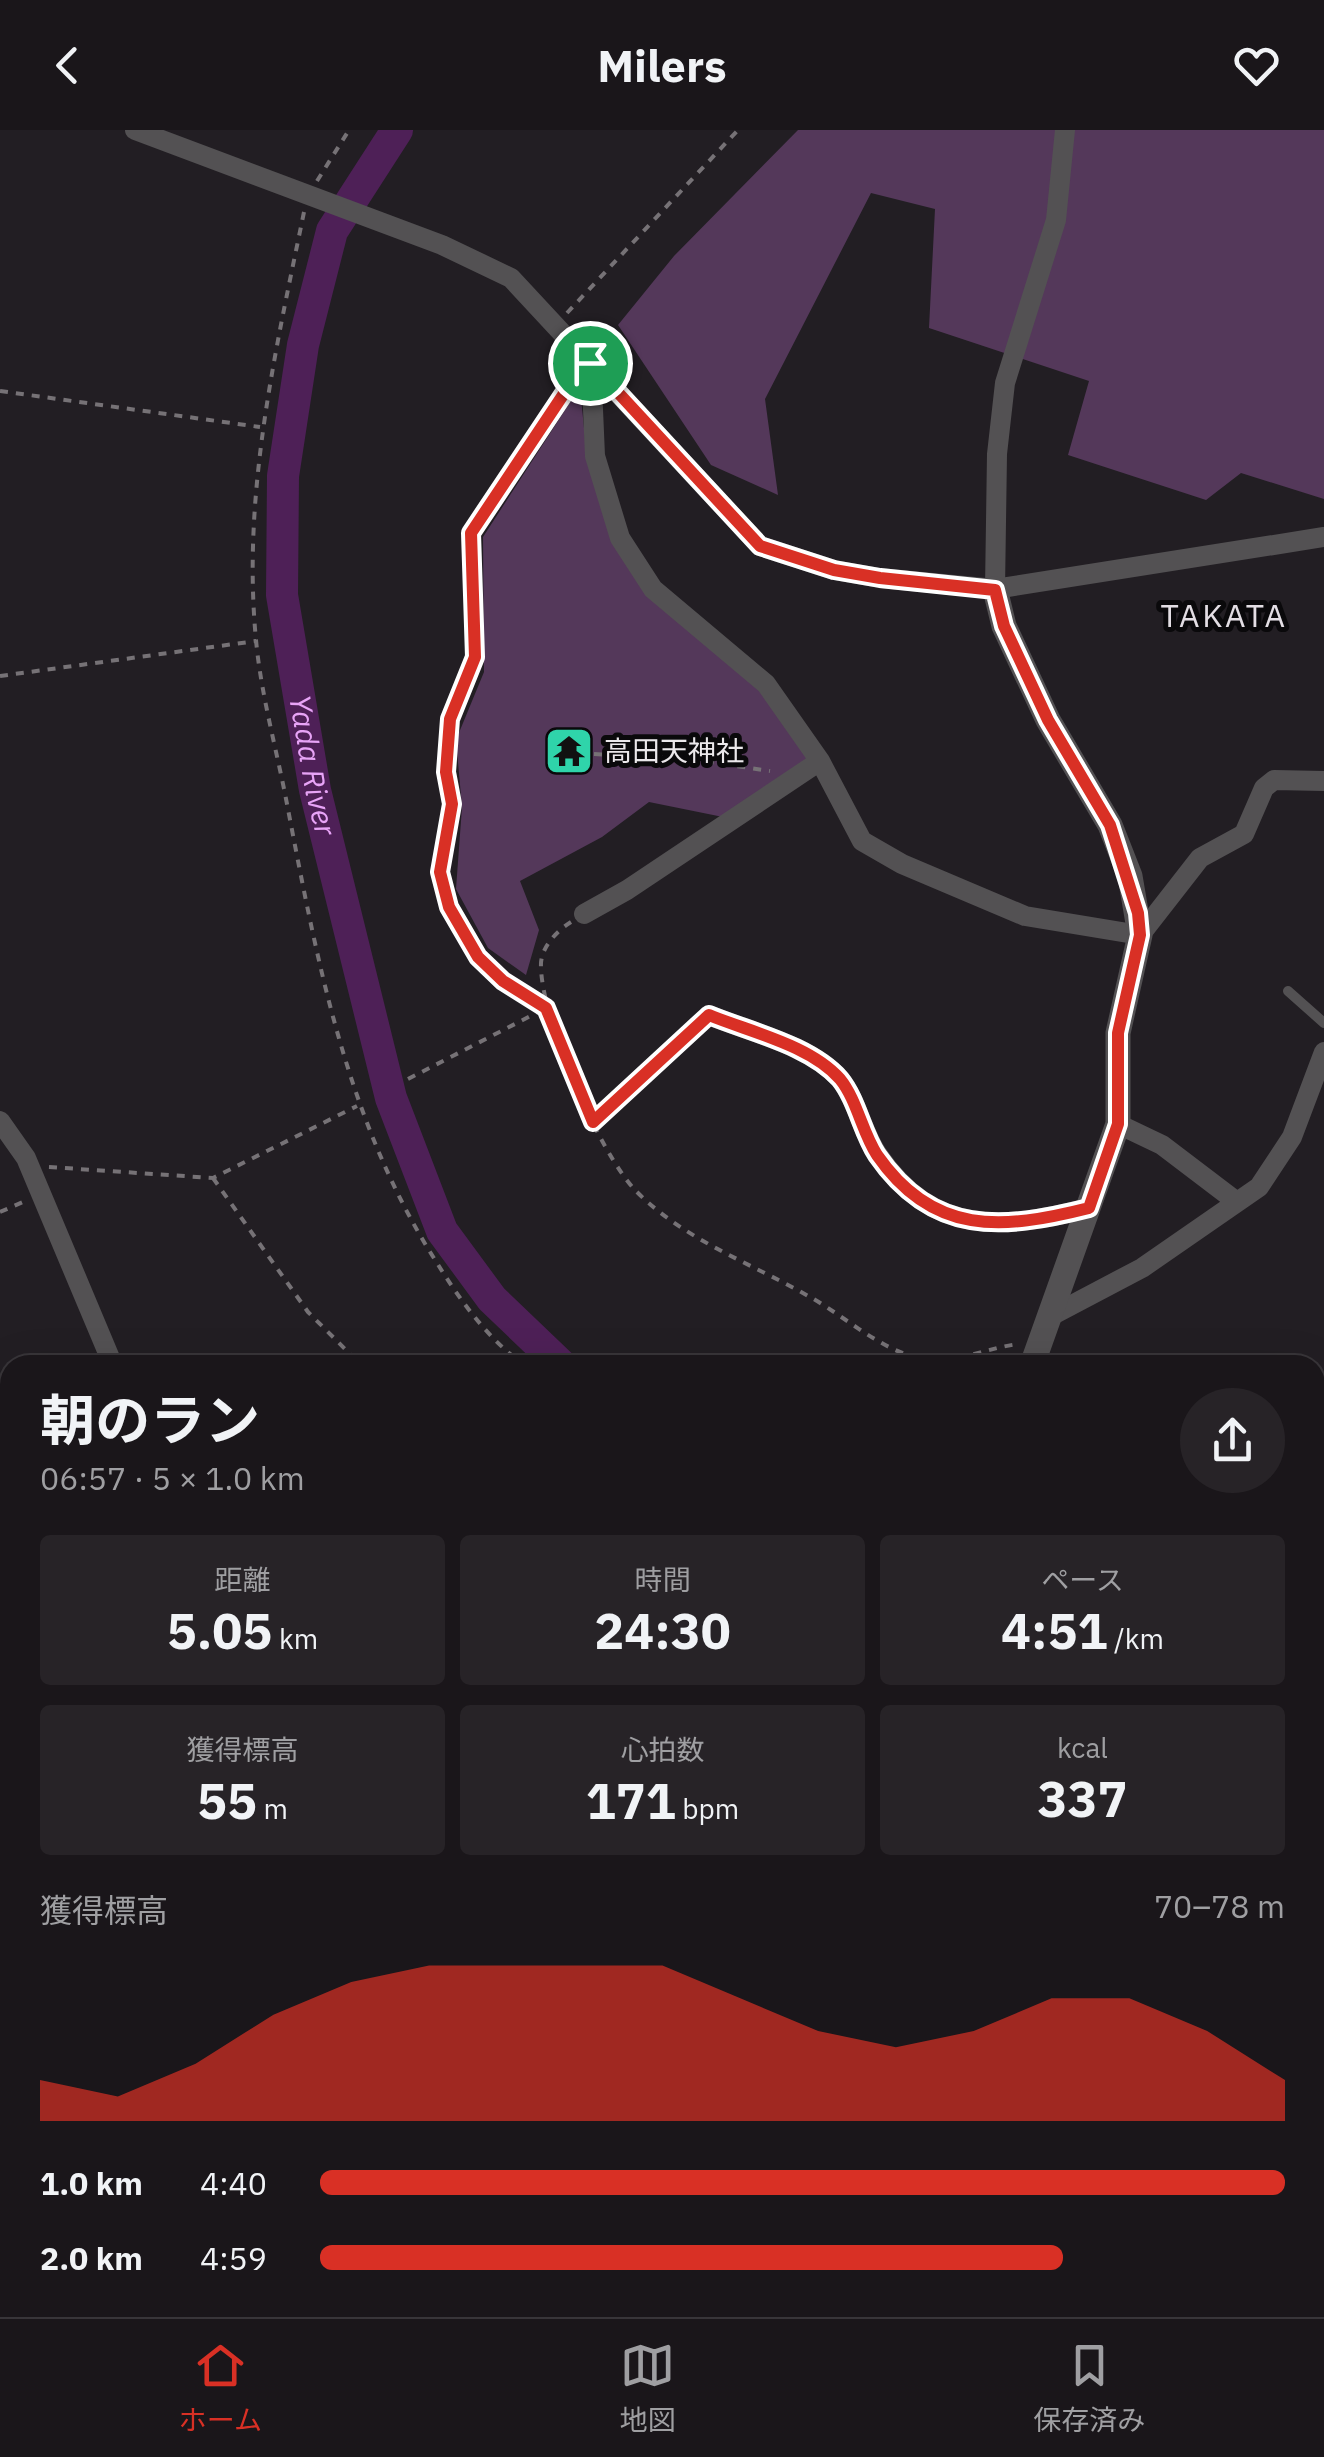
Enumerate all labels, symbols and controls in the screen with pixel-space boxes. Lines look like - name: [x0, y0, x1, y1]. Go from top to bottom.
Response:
- text: Milers: [597, 36, 727, 94]
- icon: back: [40, 38, 95, 93]
- icon: heart: [1229, 38, 1284, 93]
- pin: [548, 321, 633, 406]
- icon: arrive: [563, 336, 618, 391]
- district label: TAKATA: [1160, 594, 1288, 636]
- water label: Yada River: [281, 691, 347, 840]
- temple icon: 高田天神社: [543, 725, 595, 777]
- place label: 高田天神社: [604, 732, 744, 769]
- text: 朝のラン: [40, 1384, 260, 1455]
- button: share: [1180, 1388, 1285, 1493]
- text: 06:57 · 5 × 1.0 km: [40, 1457, 305, 1499]
- text: 距離: [214, 1561, 271, 1598]
- text: 時間: [634, 1561, 691, 1598]
- text: ペース: [1041, 1561, 1124, 1598]
- text: 5.05: [167, 1598, 272, 1663]
- text: 24:30: [594, 1598, 731, 1663]
- text: 4:51: [1001, 1598, 1107, 1663]
- text: km: [272, 1620, 318, 1657]
- text: /km: [1107, 1620, 1164, 1657]
- text: kcal: [1057, 1729, 1108, 1766]
- text: 獲得標高: [186, 1731, 299, 1768]
- text: 心拍数: [620, 1731, 705, 1768]
- text: 337: [1038, 1766, 1128, 1831]
- text: 55: [197, 1768, 257, 1833]
- text: 171: [586, 1768, 676, 1833]
- text: m: [257, 1790, 288, 1827]
- text: bpm: [676, 1790, 739, 1827]
- text: 70–78 m: [1154, 1885, 1285, 1927]
- text: 獲得標高: [40, 1889, 168, 1931]
- text: 1.0 km: [40, 2162, 143, 2204]
- text: 4:40: [200, 2162, 267, 2204]
- text: 2.0 km: [40, 2237, 143, 2279]
- text: 4:59: [200, 2237, 267, 2279]
- tab: ホーム: [179, 2338, 262, 2438]
- tab: 地図: [620, 2338, 676, 2438]
- tab: 保存済み: [1033, 2338, 1145, 2438]

